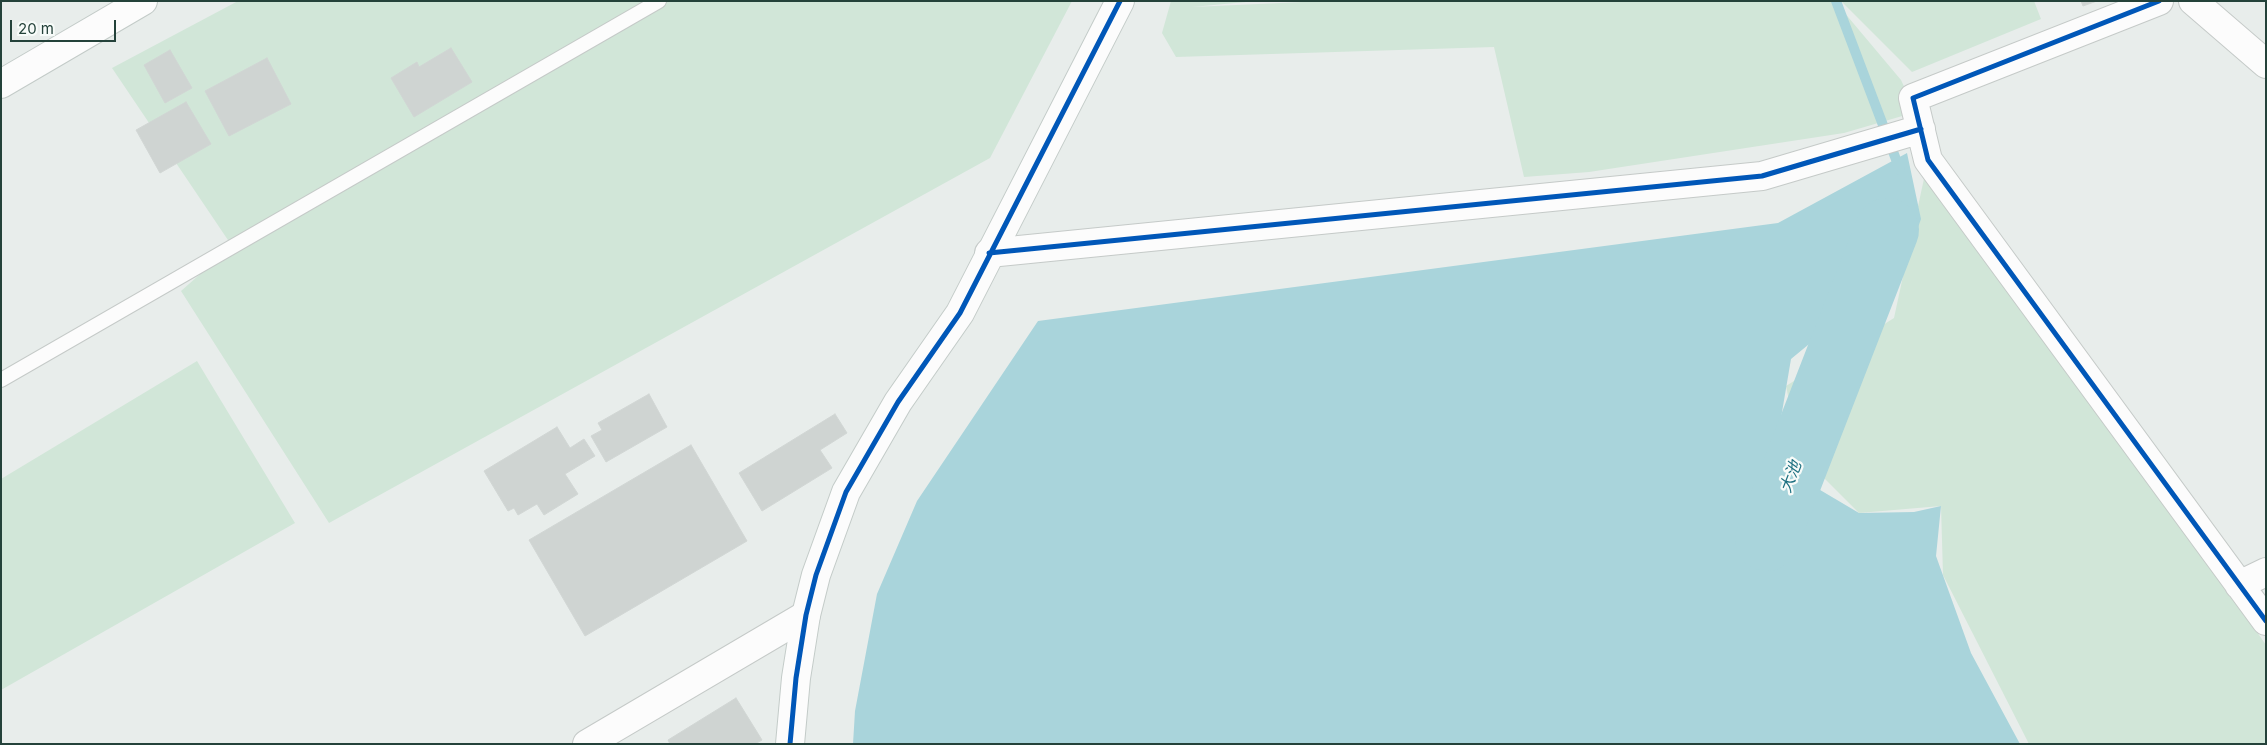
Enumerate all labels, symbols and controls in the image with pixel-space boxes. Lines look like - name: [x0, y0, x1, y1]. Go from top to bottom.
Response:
- scale bar: [12, 10, 119, 42]
- text: 20 m: [18, 19, 54, 38]
- water label: 大池: [1776, 459, 1806, 495]

